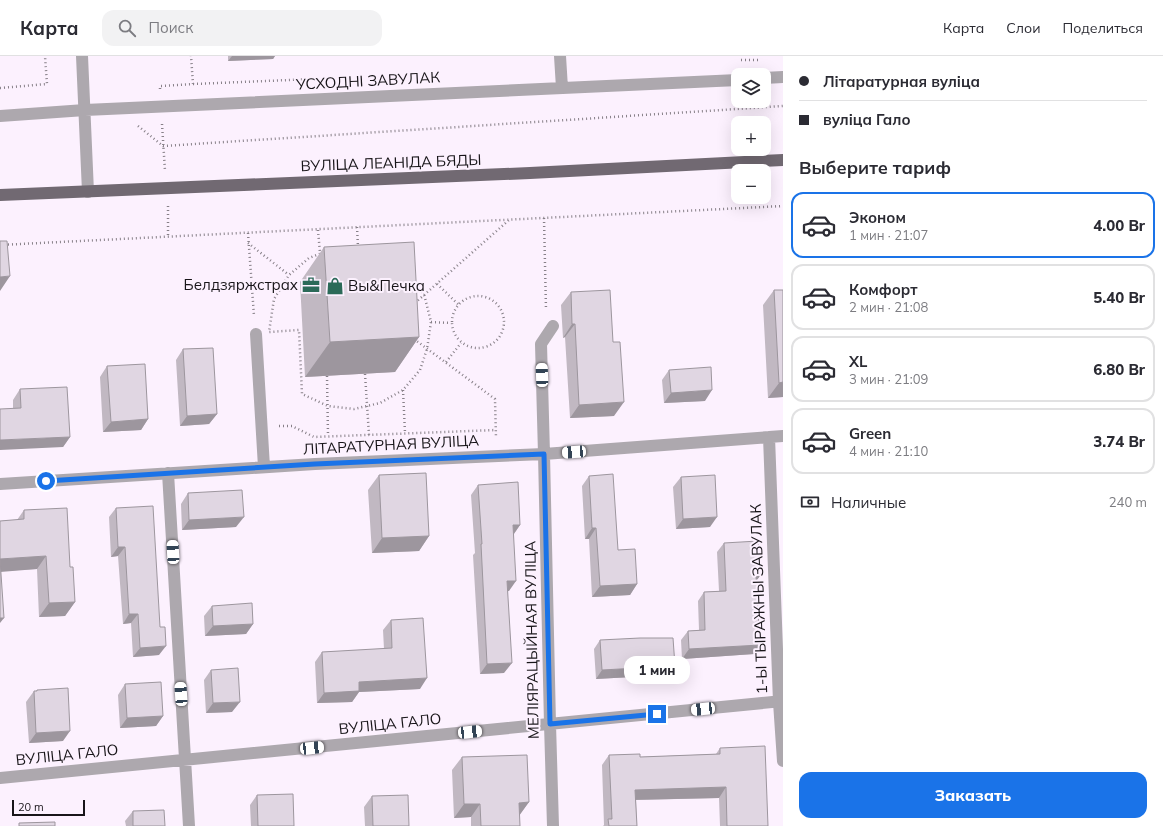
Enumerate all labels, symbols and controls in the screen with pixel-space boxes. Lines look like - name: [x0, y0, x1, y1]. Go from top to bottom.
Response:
- search box: [102, 10, 382, 46]
- text: Карта: [20, 16, 78, 40]
- icon: search: [116, 17, 138, 39]
- text: Поиск: [148, 18, 193, 37]
- text: Карта: [943, 19, 984, 37]
- text: Слои: [1006, 19, 1041, 37]
- text: Поделиться: [1063, 19, 1143, 37]
- street label: УСХОДНІ ЗАВУЛАК: [294, 67, 441, 94]
- map controls: [731, 68, 771, 204]
- button: layers: [731, 68, 771, 108]
- text: Літаратурная вуліца: [823, 72, 980, 91]
- text: вуліца Гало: [823, 110, 911, 129]
- button: +: [731, 116, 771, 156]
- street label: ВУЛІЦА ЛЕАНІДА БЯДЫ: [300, 150, 482, 175]
- text: Выберите тариф: [799, 156, 951, 179]
- button: −: [731, 164, 771, 204]
- icon: car: [801, 207, 837, 243]
- text: Эконом: [849, 208, 906, 227]
- text: 4.00 Br: [1093, 216, 1145, 235]
- text: 1 мин · 21:07: [849, 227, 928, 243]
- place label: Белдзяржстрах: [184, 275, 298, 294]
- office icon: Белдзяржстрах: [301, 275, 321, 295]
- shop icon: Вы&Печка: [325, 276, 345, 296]
- place label: Вы&Печка: [348, 276, 425, 295]
- icon: car: [801, 279, 837, 315]
- text: Комфорт: [849, 280, 918, 299]
- text: 5.40 Br: [1093, 288, 1145, 307]
- text: 2 мин · 21:08: [849, 299, 928, 315]
- icon: car: [801, 351, 837, 387]
- text: XL: [849, 352, 867, 371]
- text: 6.80 Br: [1093, 360, 1145, 379]
- car: [536, 363, 548, 387]
- text: 3 мин · 21:09: [849, 371, 928, 387]
- icon: car: [801, 423, 837, 459]
- text: Green: [849, 424, 891, 443]
- street label: ЛІТАРАТУРНАЯ ВУЛІЦА: [302, 430, 479, 459]
- text: 3.74 Br: [1093, 432, 1145, 451]
- text: 4 мин · 21:10: [849, 443, 928, 459]
- car: [562, 445, 586, 459]
- route start: [37, 472, 55, 490]
- icon: cash: [799, 491, 821, 513]
- text: Наличные: [831, 493, 906, 512]
- text: 240 m: [1109, 494, 1147, 510]
- street label: 1-Ы ТЫРАЖНЫ ЗАВУЛАК: [746, 503, 771, 694]
- car: [166, 540, 180, 564]
- street label: МЕЛІЯРАЦЫЙНАЯ ВУЛІЦА: [520, 541, 543, 739]
- callout: 1 мин: [624, 656, 690, 684]
- text: 1 мин: [638, 662, 676, 678]
- car: [174, 682, 188, 706]
- car: [690, 702, 716, 716]
- route end: [648, 705, 666, 723]
- street label: ВУЛІЦА ГАЛО: [338, 709, 442, 738]
- car: [457, 725, 483, 739]
- street label: ВУЛІЦА ГАЛО: [15, 740, 119, 769]
- car: [299, 741, 325, 755]
- button: Заказать: [799, 772, 1147, 818]
- scale bar: [12, 798, 85, 817]
- text: 20 m: [18, 800, 44, 814]

